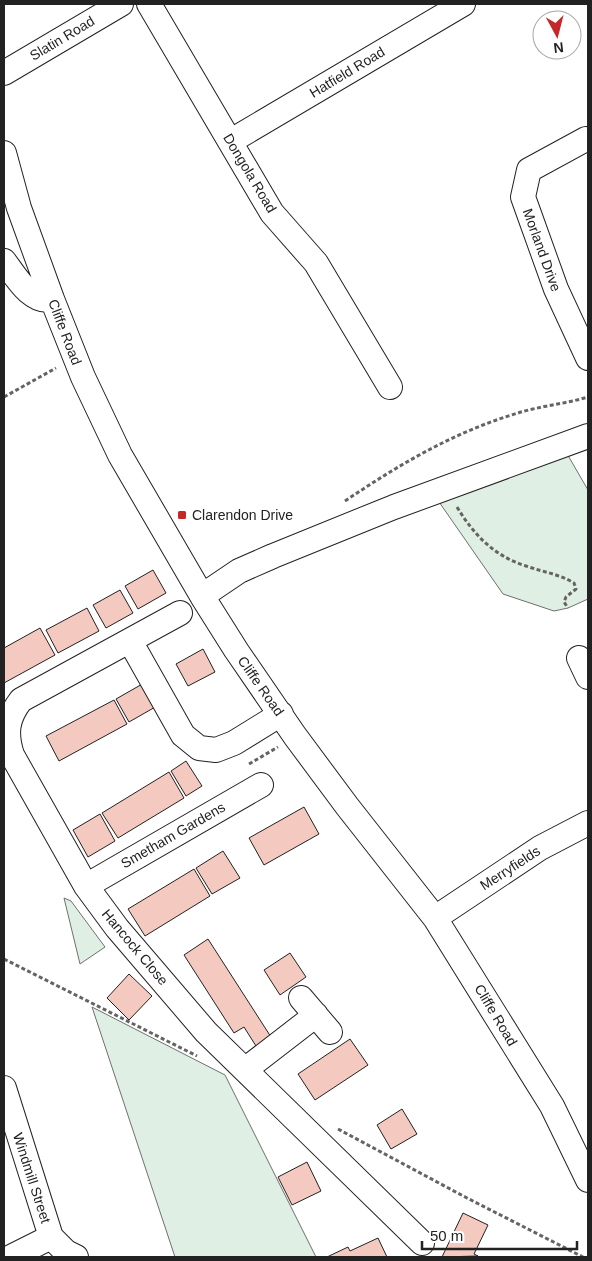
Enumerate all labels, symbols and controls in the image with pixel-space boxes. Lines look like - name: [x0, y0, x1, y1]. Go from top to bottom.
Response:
- north arrow: [532, 10, 582, 60]
- street label: Slatin Road: [27, 13, 97, 63]
- text: N: [553, 39, 565, 56]
- street label: Hatfield Road: [307, 43, 387, 101]
- street label: Dongola Road: [220, 131, 280, 215]
- street label: Morland Drive: [520, 206, 564, 294]
- street label: Cliffe Road: [45, 297, 85, 367]
- place label: Clarendon Drive: [192, 507, 293, 523]
- marker: Clarendon Drive: [176, 509, 188, 521]
- street label: Cliffe Road: [235, 653, 287, 719]
- street label: Smetham Gardens: [118, 799, 228, 871]
- street label: Merryfields: [477, 843, 543, 893]
- street label: Hancock Close: [99, 906, 172, 988]
- street label: Cliffe Road: [471, 981, 521, 1049]
- street label: Windmill Street: [10, 1131, 54, 1225]
- scale bar: [422, 1218, 577, 1250]
- text: 50 m: [430, 1227, 463, 1244]

